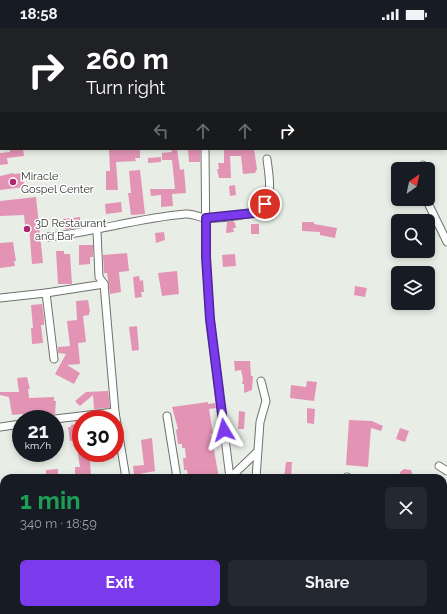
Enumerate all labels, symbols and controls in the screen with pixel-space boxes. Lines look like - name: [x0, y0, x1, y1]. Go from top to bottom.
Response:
- text: 18:58: [20, 5, 58, 23]
- text: 260 m: [86, 43, 169, 76]
- icon: right: [20, 44, 72, 96]
- text: Turn right: [86, 77, 165, 98]
- icon: left: [150, 120, 172, 142]
- icon: ahead: [192, 120, 214, 142]
- icon: ahead: [234, 120, 256, 142]
- icon: right: [276, 120, 298, 142]
- north arrow: [391, 162, 435, 206]
- map controls: [391, 162, 435, 310]
- place label: Miracle Gospel Center: [21, 170, 94, 196]
- marker: Miracle Gospel Center: [8, 177, 18, 187]
- pin: [248, 187, 282, 221]
- icon: arrive: [254, 193, 276, 215]
- button: search: [391, 214, 435, 258]
- place label: 3D Restaurant and Bar: [35, 217, 107, 243]
- marker: 3D Restaurant and Bar: [22, 224, 32, 234]
- button: layers: [391, 266, 435, 310]
- position arrow: [203, 409, 245, 451]
- speed limit sign: 30: [72, 410, 124, 462]
- text: 21: [27, 419, 49, 443]
- text: km/h: [25, 440, 51, 451]
- text: 1 min: [20, 486, 81, 515]
- button: close: [385, 487, 427, 529]
- text: 340 m · 18:59: [20, 516, 97, 531]
- button: Exit: [20, 560, 220, 606]
- button: Share: [228, 560, 427, 606]

